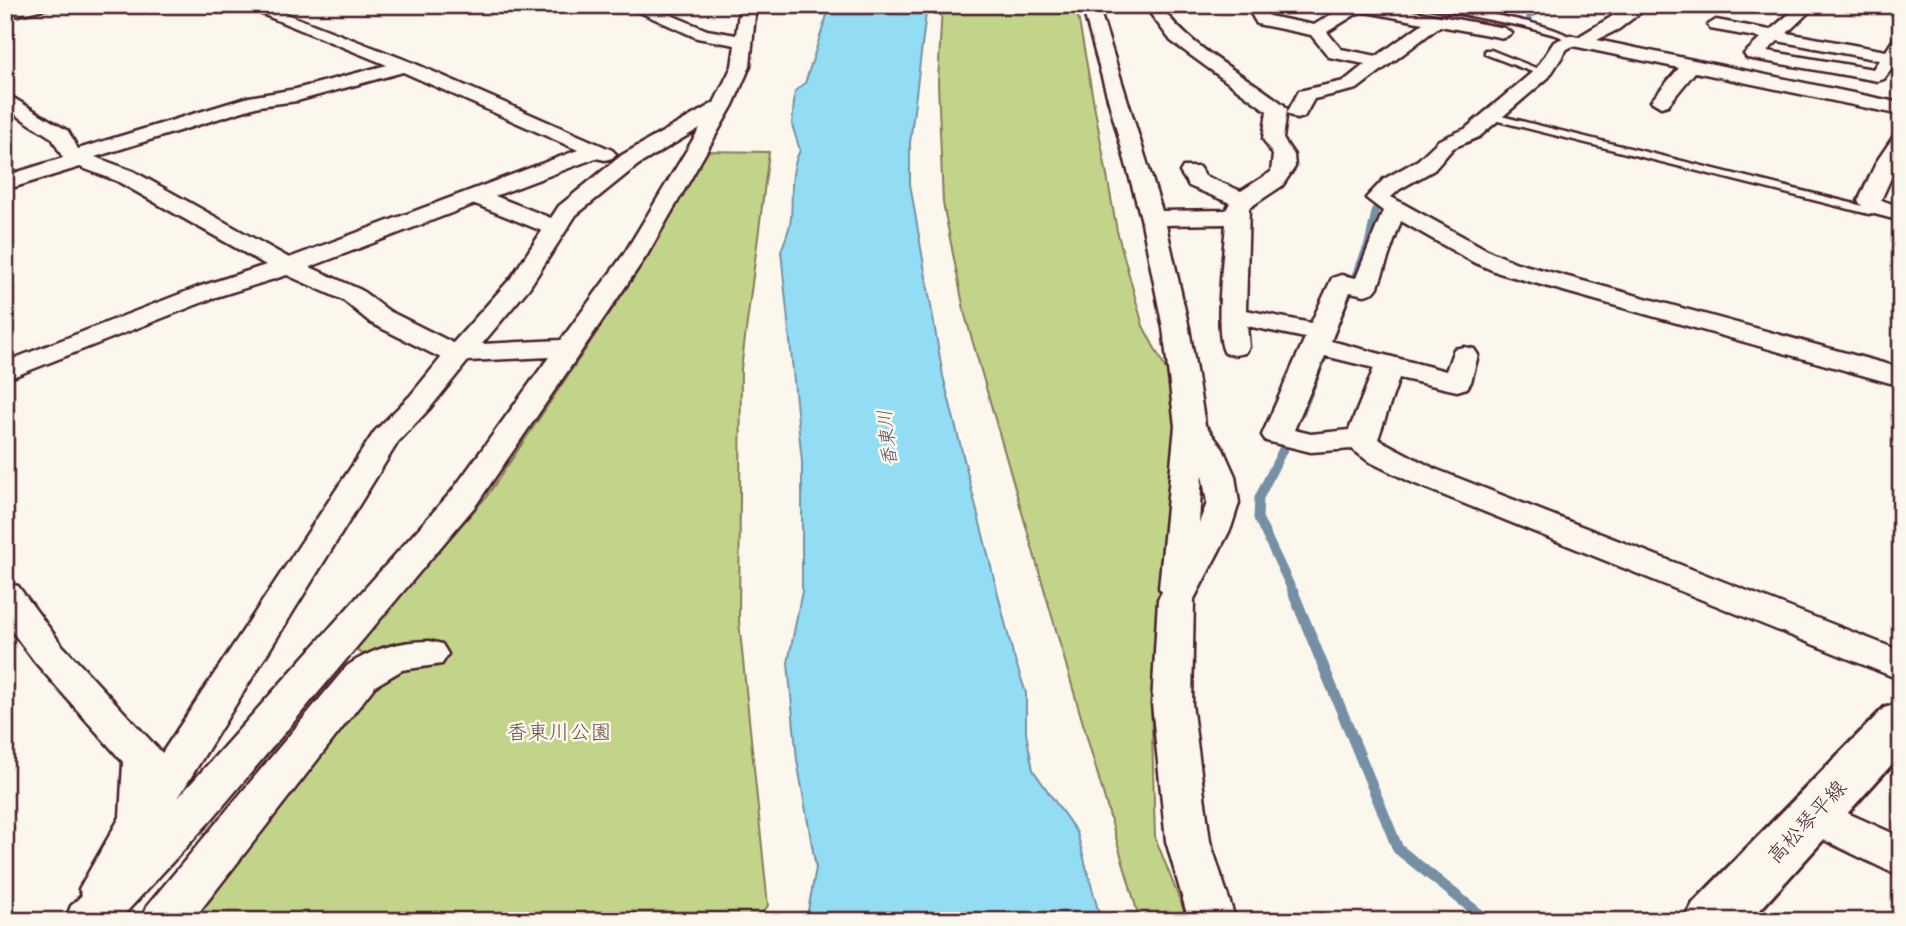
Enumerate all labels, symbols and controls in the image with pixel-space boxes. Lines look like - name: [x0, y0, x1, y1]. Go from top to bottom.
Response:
- water label: 香東川: [874, 408, 902, 468]
- park label: 香東川公園: [507, 720, 612, 745]
- street label: 高松琴平線: [1762, 775, 1852, 869]

